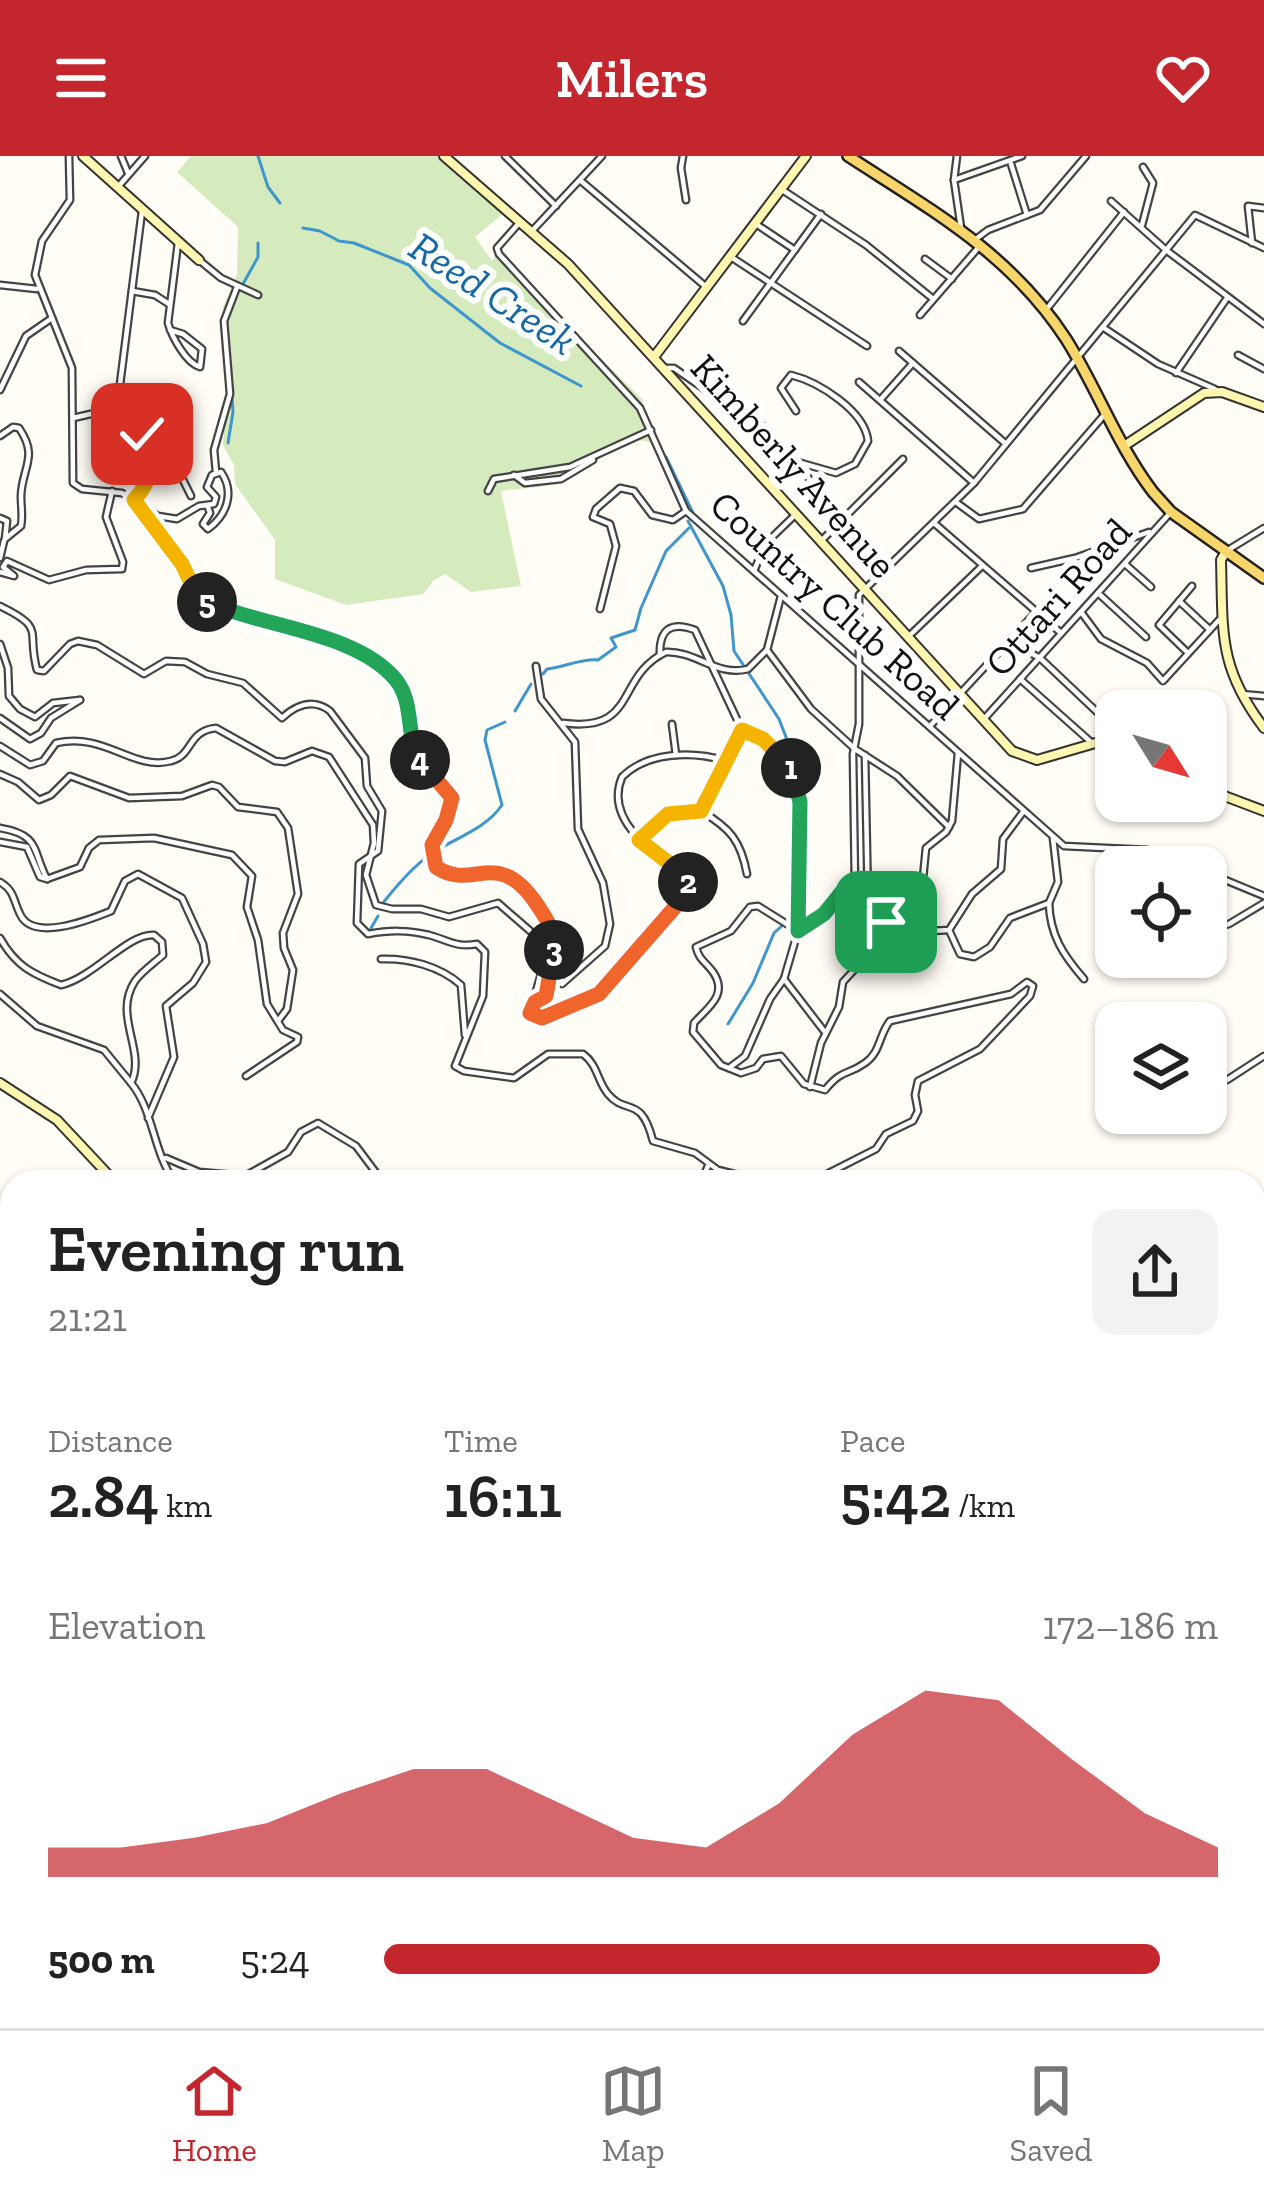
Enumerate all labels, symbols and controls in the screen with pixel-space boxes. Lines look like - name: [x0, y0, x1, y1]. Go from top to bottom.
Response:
- icon: menu: [48, 45, 114, 111]
- icon: heart: [1150, 45, 1216, 111]
- text: Milers: [556, 46, 708, 111]
- water label: Reed Creek: [400, 220, 586, 366]
- street label: Kimberly Avenue: [681, 344, 907, 588]
- pin: [91, 383, 193, 485]
- icon: check: [109, 401, 175, 467]
- street label: Country Club Road: [701, 481, 969, 729]
- street label: Ottari Road: [975, 508, 1141, 686]
- pin: 5: [177, 572, 237, 632]
- text: 5: [198, 582, 216, 621]
- north arrow: [1095, 690, 1227, 822]
- map controls: [1095, 690, 1227, 1134]
- pin: 4: [390, 730, 450, 790]
- pin: 1: [761, 738, 821, 798]
- text: 4: [411, 740, 429, 779]
- text: 1: [784, 748, 798, 787]
- button: locate: [1095, 846, 1227, 978]
- pin: 2: [658, 852, 718, 912]
- text: 2: [679, 862, 697, 901]
- pin: [835, 871, 937, 973]
- icon: arrive: [853, 889, 919, 955]
- pin: 3: [524, 920, 584, 980]
- text: 3: [545, 930, 563, 969]
- button: layers: [1095, 1002, 1227, 1134]
- text: Evening run: [48, 1209, 404, 1288]
- button: share: [1092, 1209, 1218, 1335]
- text: 21:21: [48, 1294, 127, 1341]
- text: Distance: [48, 1421, 173, 1460]
- text: Time: [444, 1421, 518, 1460]
- text: Pace: [840, 1421, 905, 1460]
- text: 2.84: [48, 1460, 159, 1532]
- text: 16:11: [444, 1460, 562, 1532]
- text: 5:42: [840, 1460, 951, 1532]
- text: km: [159, 1486, 212, 1525]
- text: /km: [951, 1486, 1015, 1525]
- text: Elevation: [48, 1602, 205, 1649]
- text: 172–186 m: [1042, 1602, 1218, 1649]
- text: 500 m: [48, 1936, 155, 1983]
- text: 5:24: [240, 1936, 310, 1983]
- tab: Home: [172, 2058, 257, 2169]
- tab: Map: [600, 2058, 666, 2169]
- tab: Saved: [1010, 2058, 1092, 2169]

